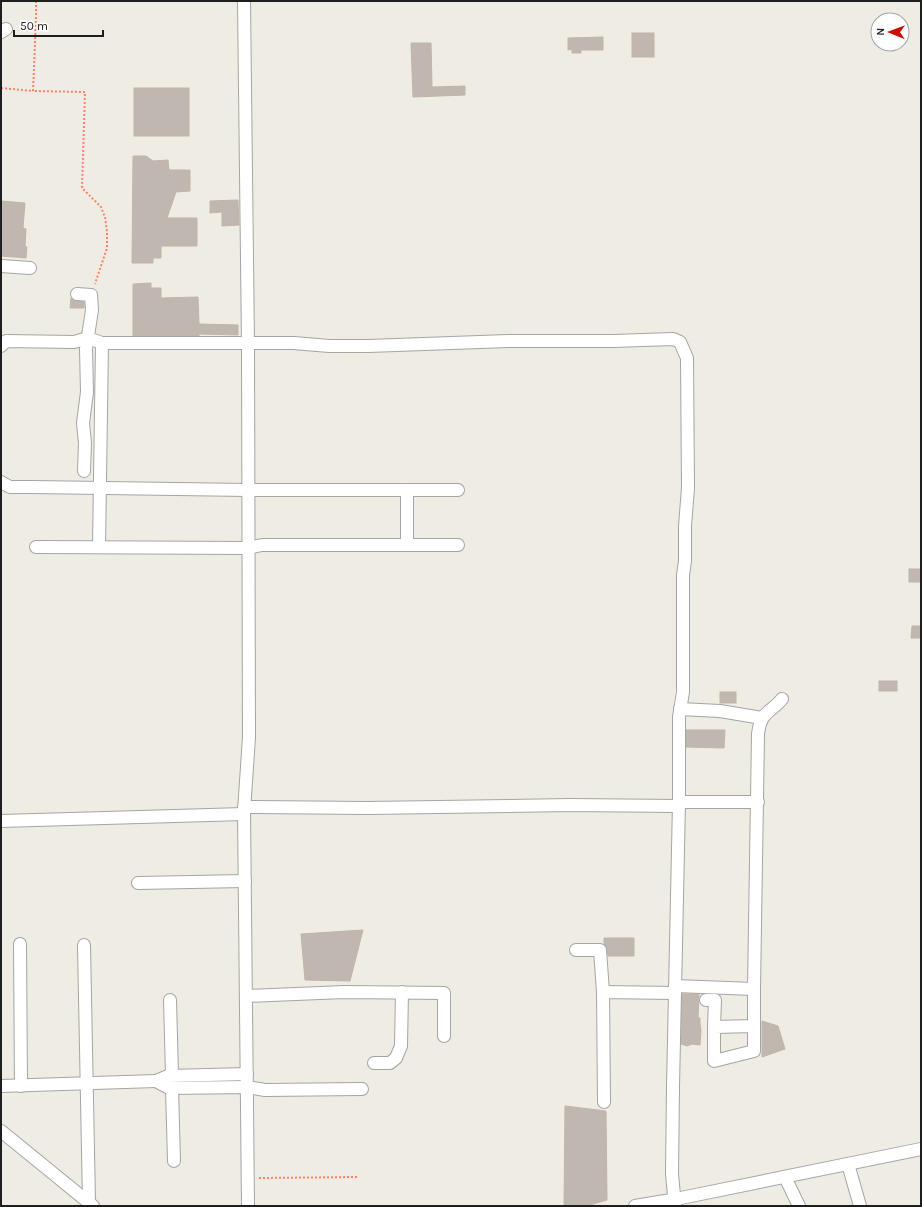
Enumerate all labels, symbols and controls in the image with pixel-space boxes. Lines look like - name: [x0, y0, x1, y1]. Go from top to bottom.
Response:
- scale bar: [14, 12, 103, 38]
- north arrow: [870, 12, 910, 52]
- text: 50 m: [20, 19, 48, 33]
- text: N: [874, 28, 887, 36]

